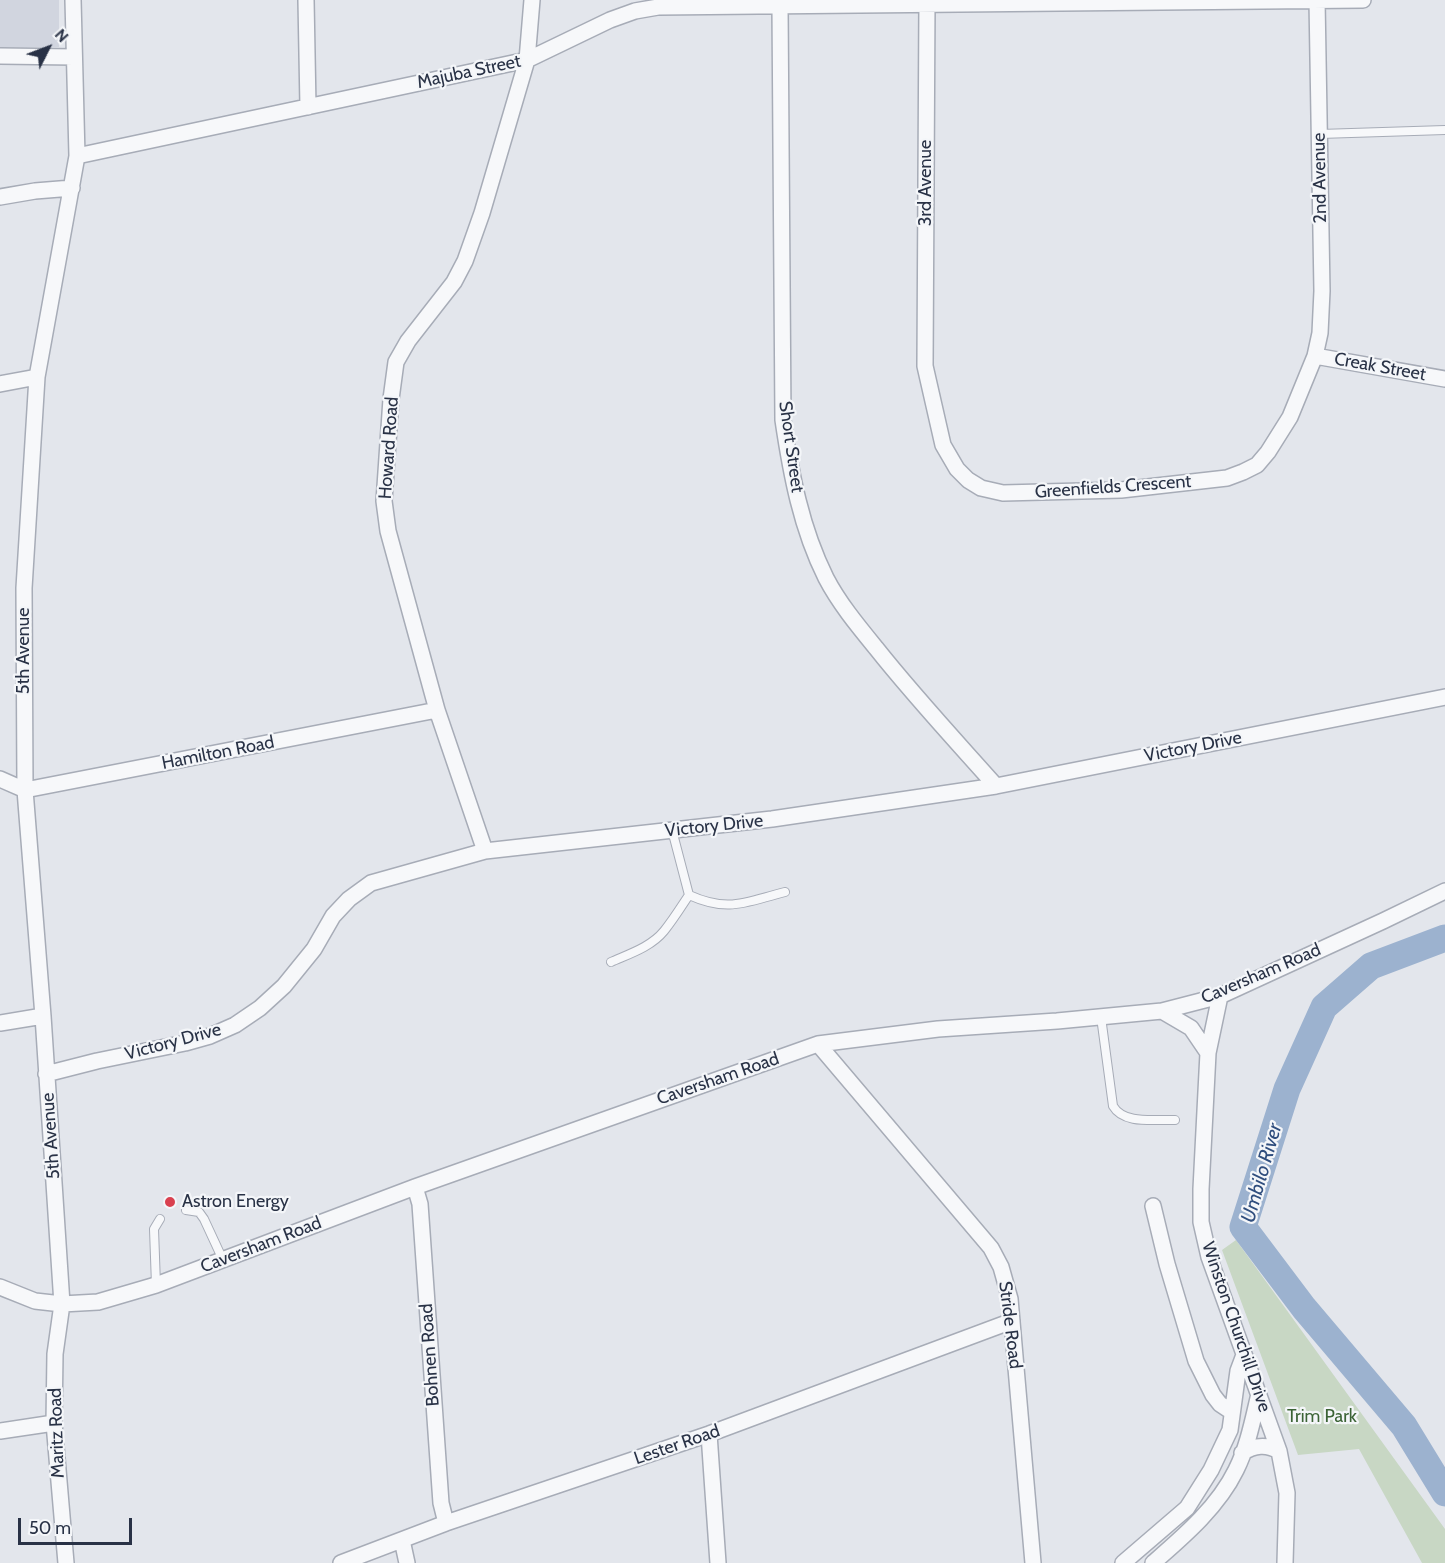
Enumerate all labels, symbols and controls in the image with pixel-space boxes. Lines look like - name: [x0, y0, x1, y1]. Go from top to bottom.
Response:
- north arrow: [18, 18, 78, 78]
- text: N: [51, 25, 73, 46]
- street label: Majuba Street: [415, 50, 523, 94]
- street label: 2nd Avenue: [1308, 133, 1332, 223]
- street label: 3rd Avenue: [915, 140, 937, 226]
- street label: Creak Street: [1333, 348, 1427, 386]
- street label: Howard Road: [375, 396, 403, 500]
- street label: Short Street: [774, 400, 808, 494]
- street label: Greenfields Crescent: [1034, 471, 1192, 503]
- street label: 5th Avenue: [13, 608, 35, 694]
- street label: Victory Drive: [1142, 727, 1244, 767]
- street label: Hamilton Road: [160, 732, 276, 774]
- street label: Victory Drive: [664, 810, 764, 842]
- street label: Caversham Road: [1198, 939, 1324, 1009]
- street label: Victory Drive: [122, 1019, 224, 1065]
- street label: Caversham Road: [654, 1048, 782, 1110]
- street label: 5th Avenue: [37, 1092, 65, 1180]
- water label: Umbilo River: [1236, 1121, 1288, 1225]
- place label: Astron Energy: [182, 1191, 289, 1213]
- marker: Astron Energy: [163, 1195, 177, 1209]
- street label: Caversham Road: [198, 1212, 324, 1278]
- street label: Winston Churchill Drive: [1197, 1239, 1275, 1415]
- street label: Stride Road: [994, 1280, 1026, 1370]
- street label: Bohnen Road: [416, 1303, 444, 1407]
- street label: Maritz Road: [45, 1388, 69, 1478]
- park label: Trim Park: [1287, 1406, 1357, 1428]
- street label: Lester Road: [631, 1420, 723, 1470]
- scale bar: [21, 1506, 135, 1544]
- text: 50 m: [29, 1517, 71, 1539]

